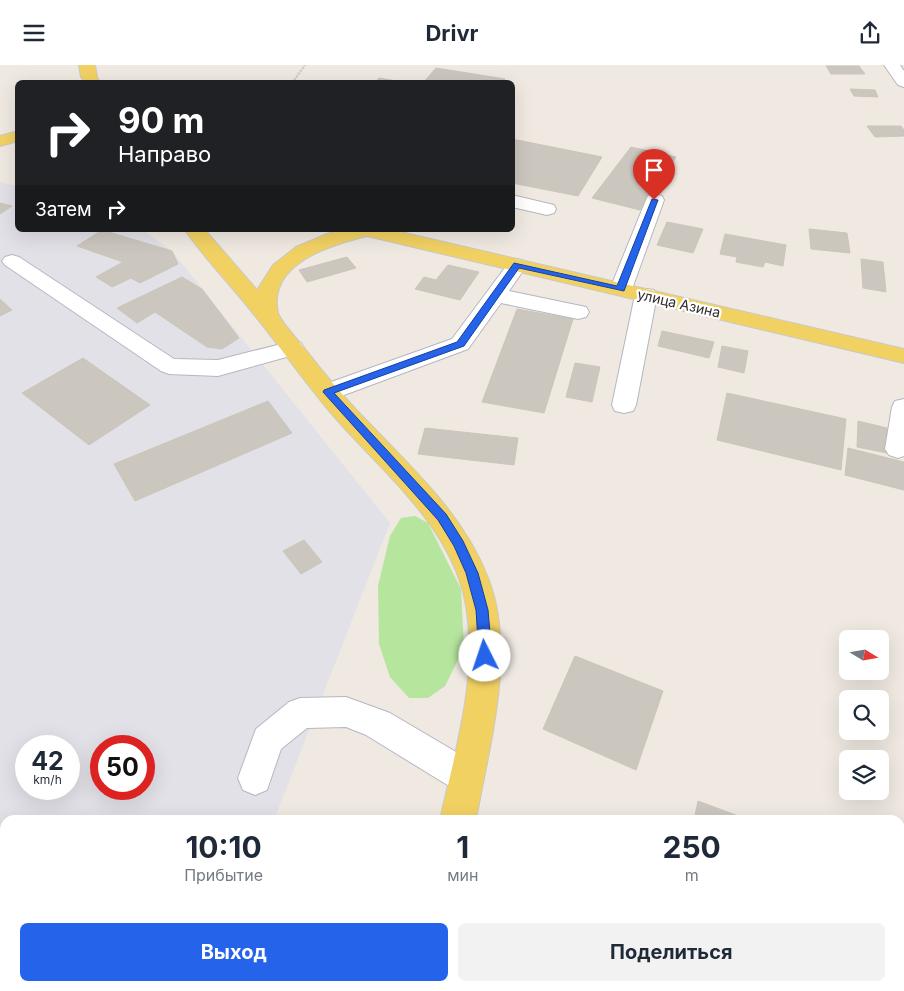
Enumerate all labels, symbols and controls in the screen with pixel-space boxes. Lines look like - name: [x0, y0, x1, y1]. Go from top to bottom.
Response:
- icon: menu: [20, 19, 48, 47]
- icon: share: [856, 19, 884, 47]
- text: Drivr: [425, 20, 479, 46]
- text: 90 m: [118, 99, 205, 141]
- icon: right: [35, 100, 100, 165]
- text: Направо: [118, 141, 211, 167]
- pin: [633, 149, 675, 200]
- icon: arrive: [640, 156, 668, 184]
- icon: right: [102, 195, 130, 223]
- text: Затем: [35, 198, 92, 221]
- street label: улица Азина: [636, 285, 722, 321]
- position arrow: [458, 629, 510, 681]
- north arrow: [839, 630, 889, 680]
- map controls: [839, 630, 889, 800]
- button: search: [839, 690, 889, 740]
- speed limit sign: 50: [90, 735, 155, 800]
- text: 42: [31, 746, 64, 776]
- button: layers: [839, 750, 889, 800]
- text: km/h: [33, 772, 62, 787]
- text: 10:10: [185, 829, 262, 865]
- text: 1: [456, 829, 469, 865]
- text: 250: [663, 829, 721, 865]
- text: Прибытие: [184, 865, 263, 885]
- text: мин: [447, 865, 478, 885]
- text: m: [685, 865, 699, 885]
- button: Выход: [20, 923, 448, 981]
- button: Поделиться: [458, 923, 885, 981]

